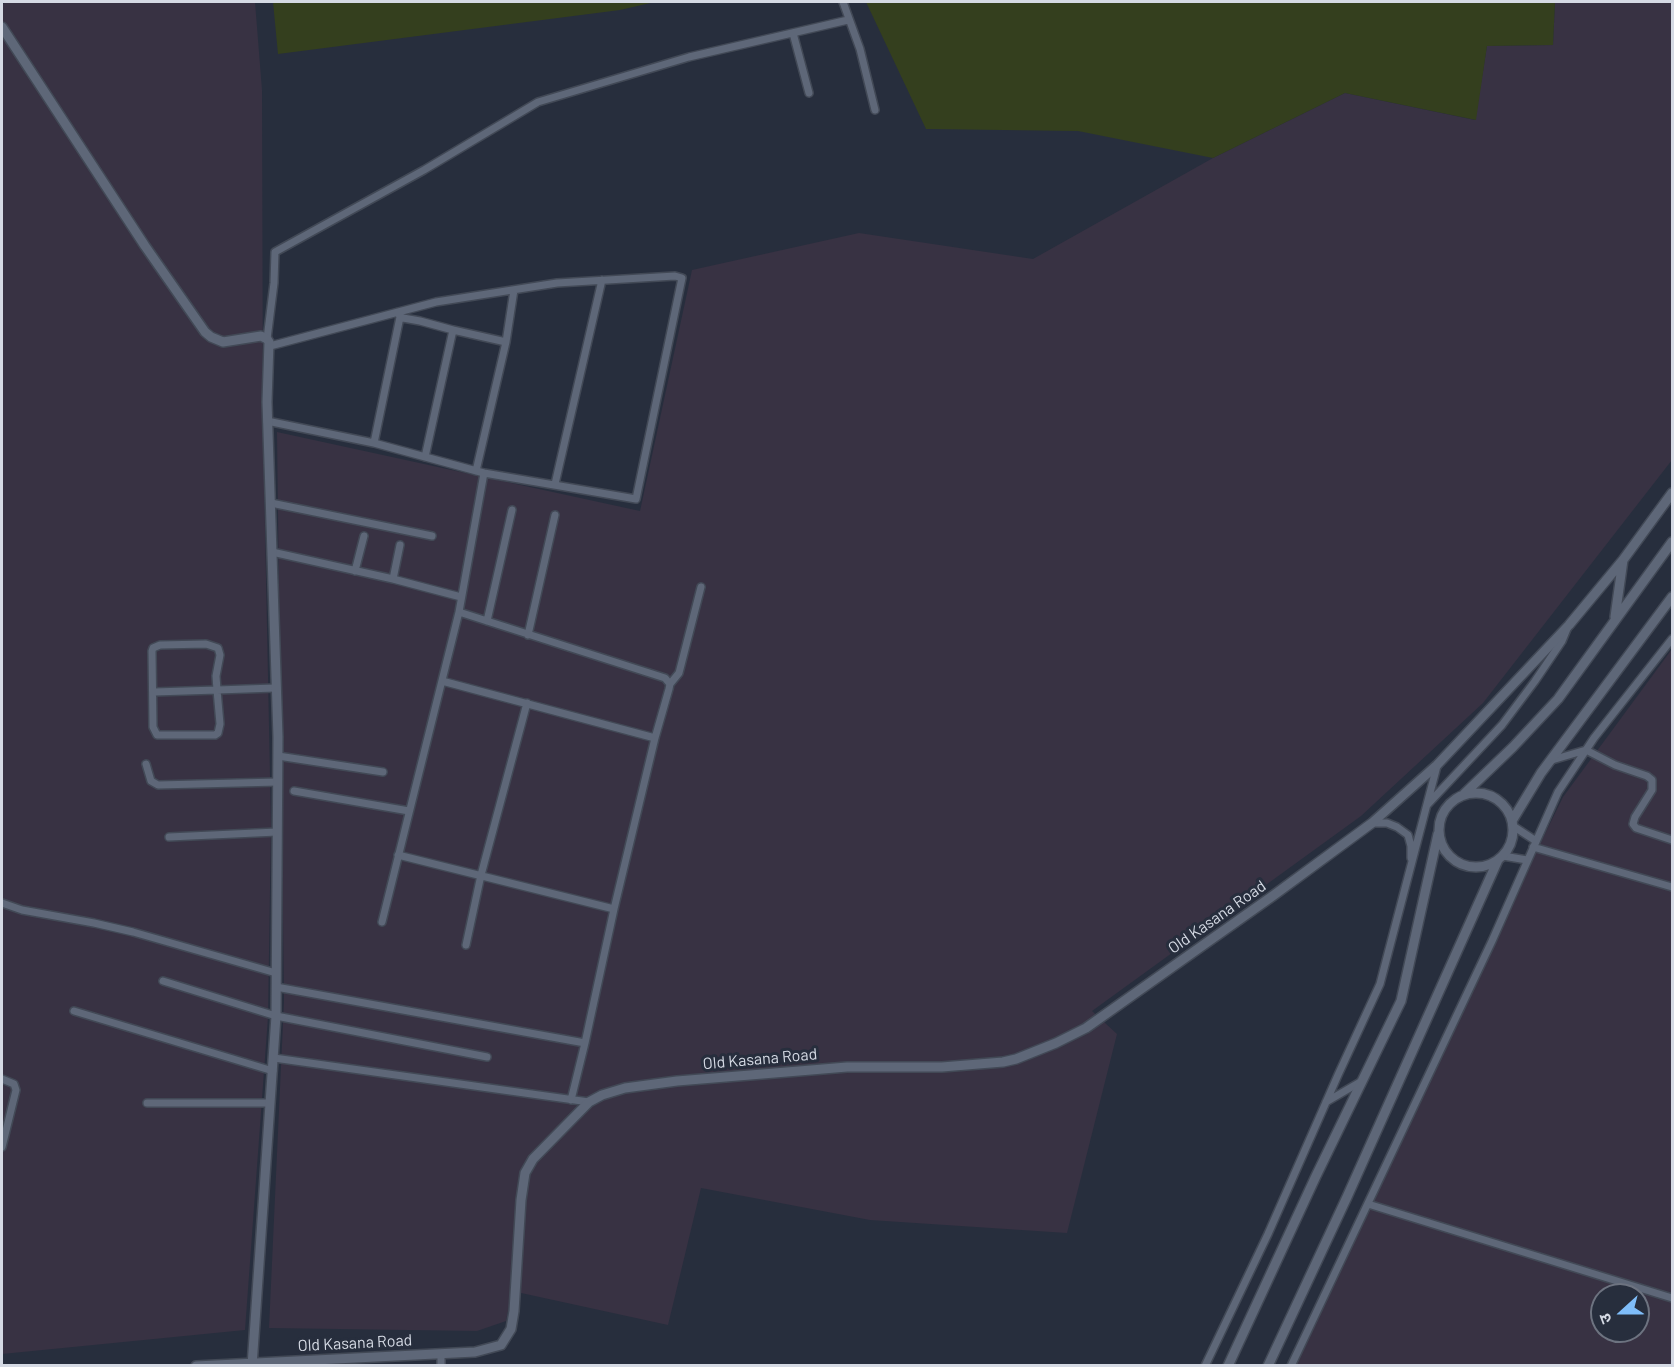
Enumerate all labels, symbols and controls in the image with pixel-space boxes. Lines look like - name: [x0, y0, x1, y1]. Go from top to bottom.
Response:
- street label: Old Kasana Road: [1164, 876, 1270, 958]
- street label: Old Kasana Road: [702, 1044, 818, 1074]
- north arrow: [1590, 1283, 1650, 1343]
- text: उ: [1594, 1311, 1615, 1327]
- street label: Old Kasana Road: [297, 1330, 413, 1356]

